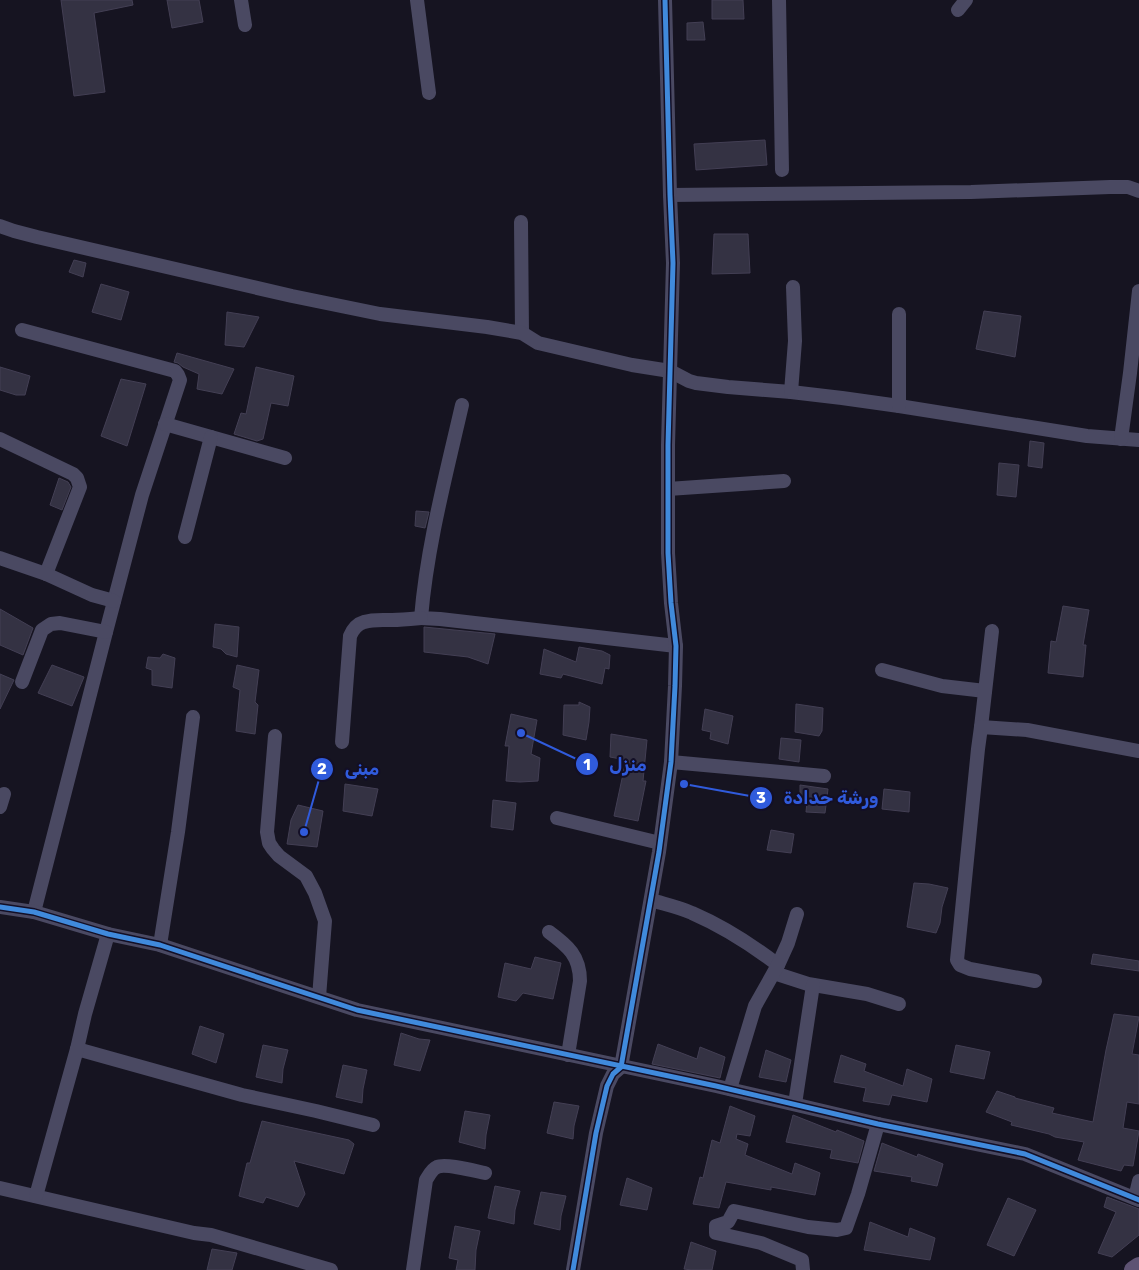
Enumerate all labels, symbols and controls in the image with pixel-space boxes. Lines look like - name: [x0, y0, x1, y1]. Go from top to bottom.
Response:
- callout: منزل: [575, 748, 657, 781]
- callout: مبنى: [310, 752, 389, 785]
- text: منزل: [609, 754, 647, 776]
- text: 1: [583, 756, 591, 774]
- text: مبنى: [345, 758, 379, 780]
- text: 2: [317, 760, 327, 778]
- callout: ورشة حدادة: [748, 782, 888, 815]
- text: ورشة حدادة: [783, 787, 879, 809]
- text: 3: [756, 789, 766, 807]

